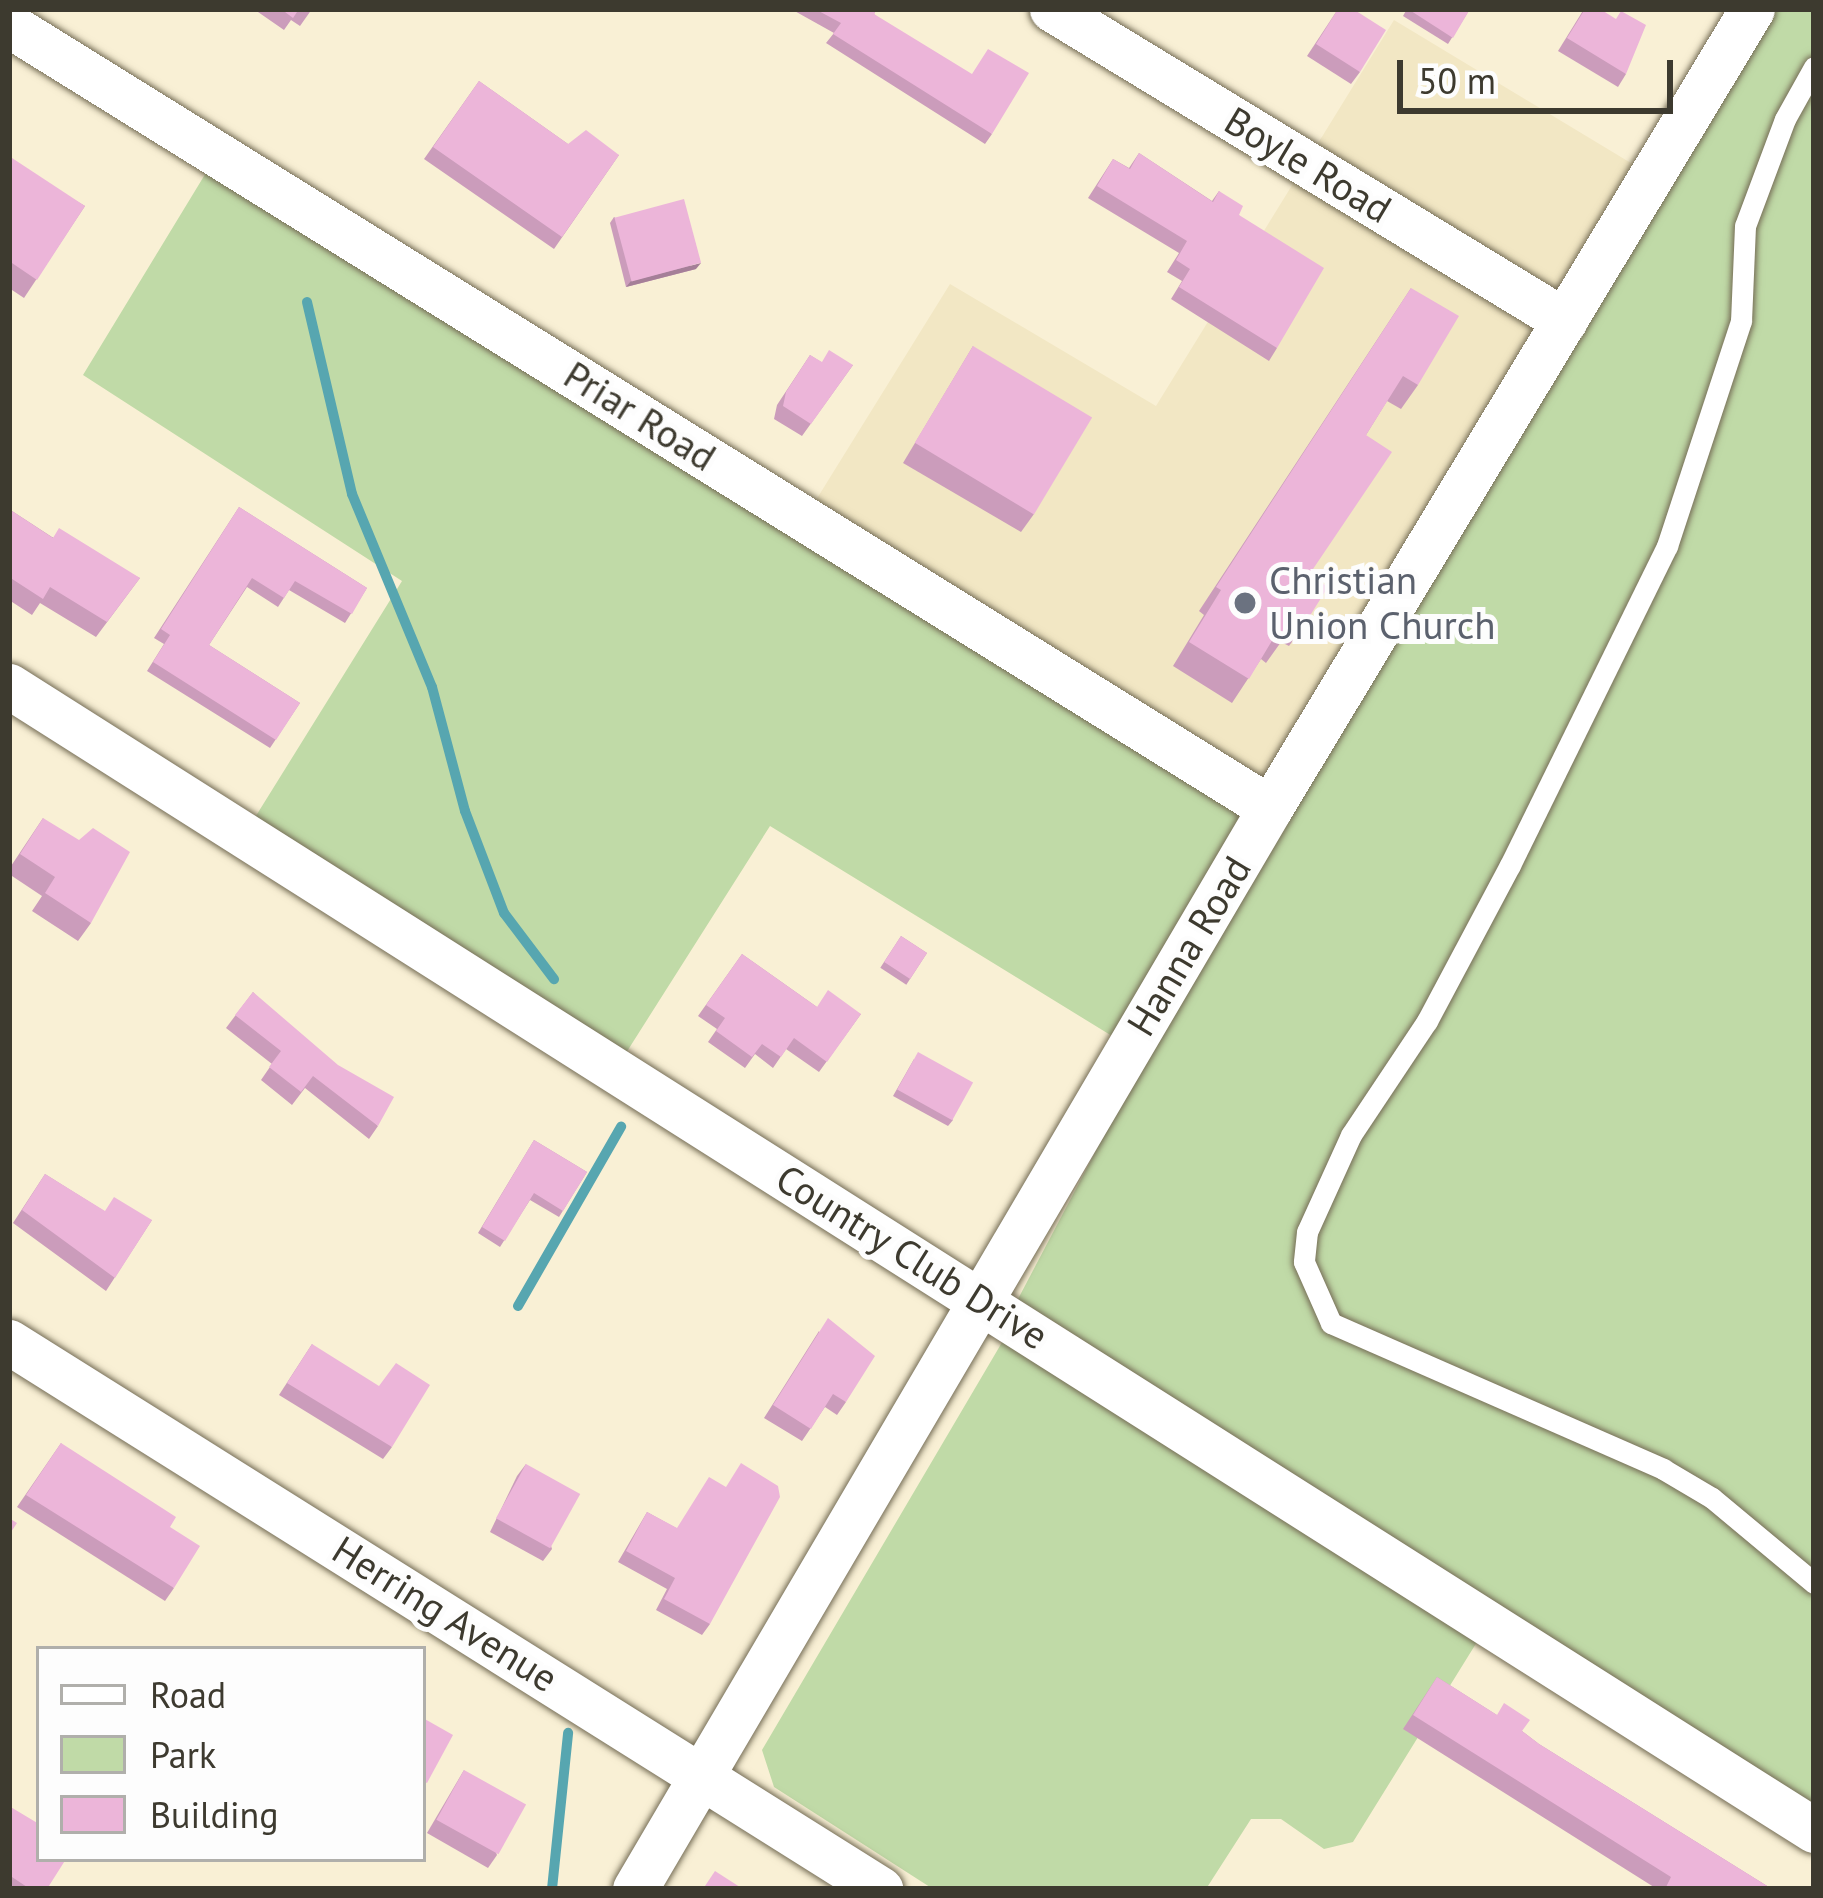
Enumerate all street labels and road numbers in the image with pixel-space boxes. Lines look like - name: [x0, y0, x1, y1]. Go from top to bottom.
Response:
- street label: Boyle Road: [1216, 97, 1400, 233]
- street label: Priar Road: [556, 351, 724, 481]
- street label: Hanna Road: [1117, 848, 1261, 1044]
- street label: Country Club Drive: [767, 1154, 1057, 1360]
- street label: Herring Avenue: [323, 1526, 567, 1702]

